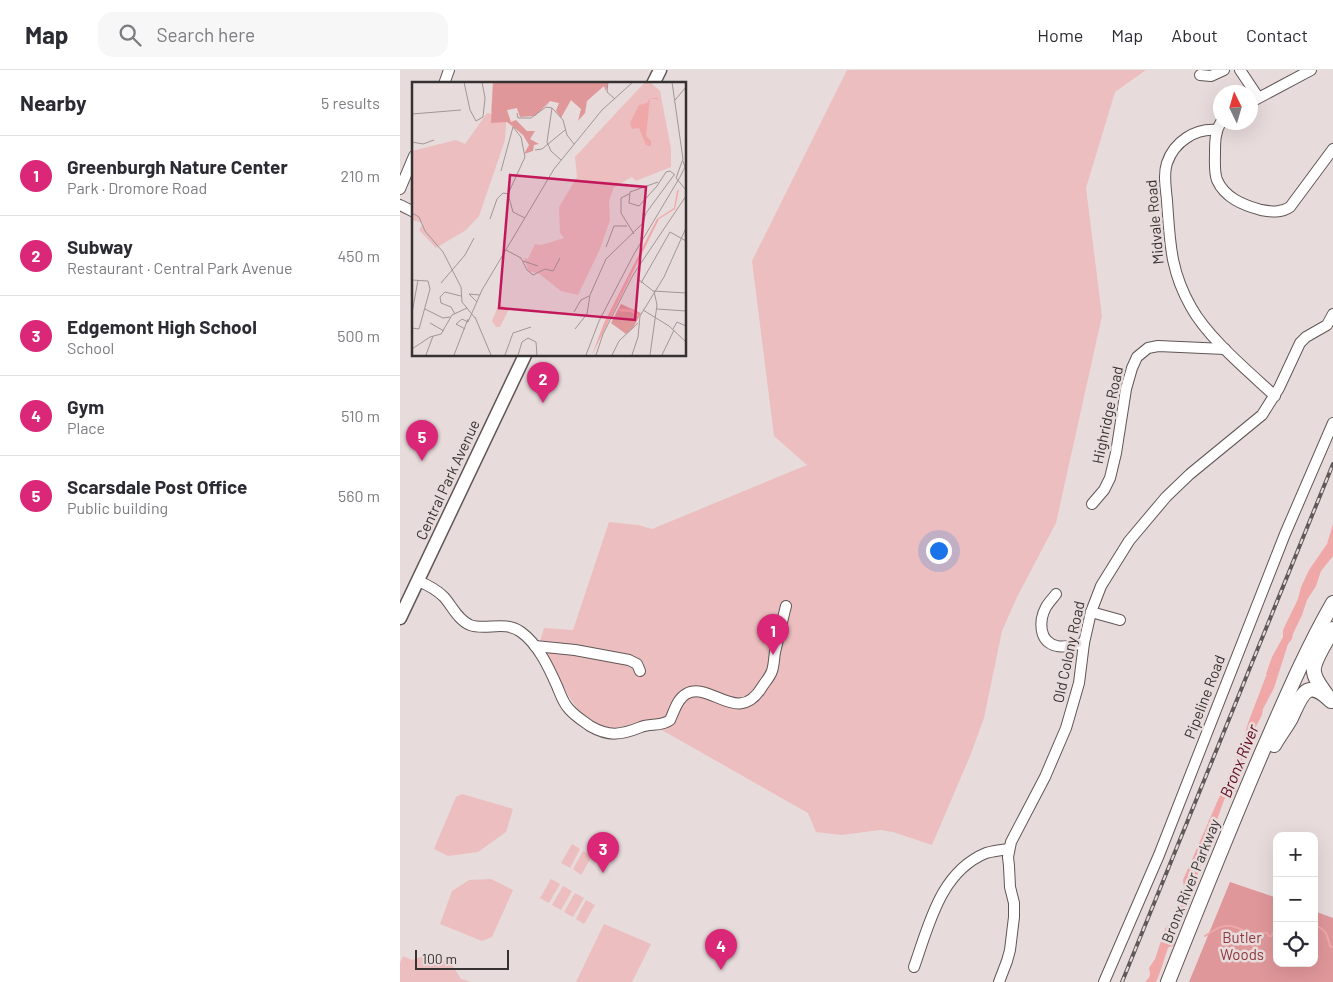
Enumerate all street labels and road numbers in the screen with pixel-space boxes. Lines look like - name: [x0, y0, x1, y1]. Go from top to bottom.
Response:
- street label: Midvale Road: [1141, 179, 1167, 265]
- street label: Highridge Road: [1088, 364, 1126, 465]
- street label: Central Park Avenue: [411, 417, 483, 542]
- street label: Old Colony Road: [1048, 599, 1088, 704]
- street label: Pipeline Road: [1180, 652, 1228, 741]
- street label: Bronx River Parkway: [1157, 816, 1223, 945]

